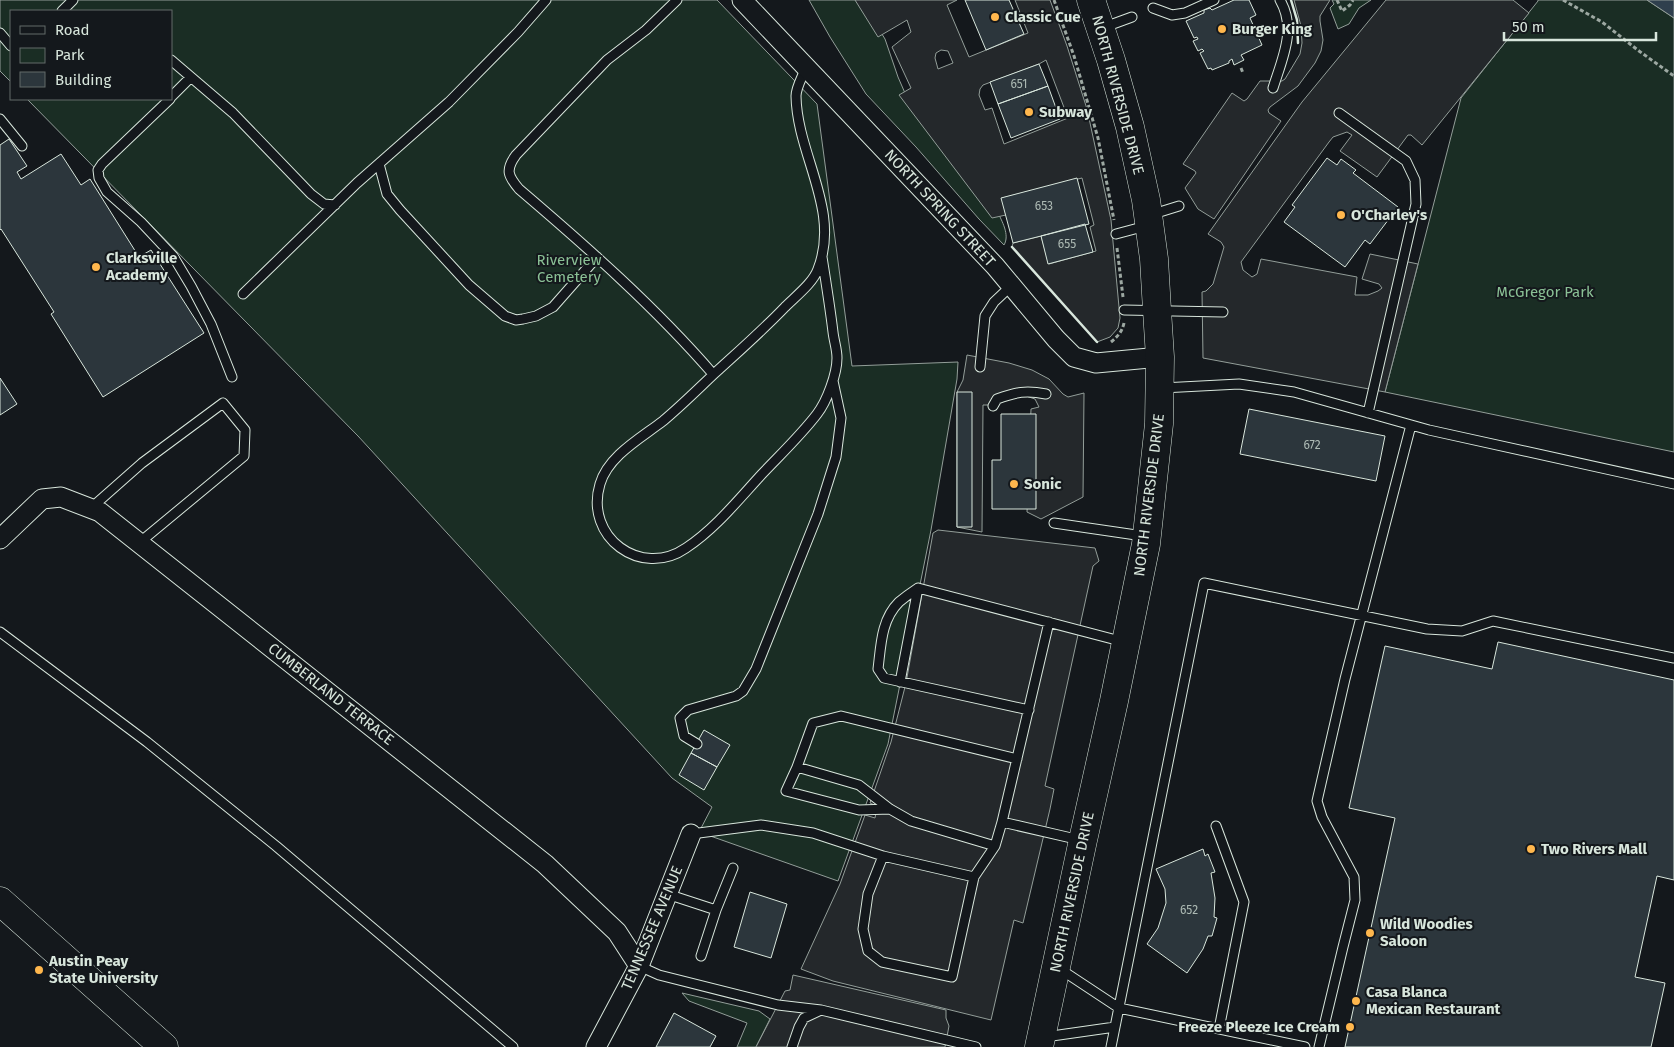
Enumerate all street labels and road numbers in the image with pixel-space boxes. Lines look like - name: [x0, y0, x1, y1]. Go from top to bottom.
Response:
- street label: NORTH RIVERSIDE DRIVE: [1088, 13, 1148, 177]
- street label: NORTH SPRING STREET: [881, 146, 999, 271]
- street label: NORTH RIVERSIDE DRIVE: [1130, 413, 1168, 577]
- street label: CUMBERLAND TERRACE: [264, 639, 398, 749]
- street label: NORTH RIVERSIDE DRIVE: [1046, 810, 1098, 974]
- street label: TENNESSEE AVENUE: [618, 863, 686, 993]

